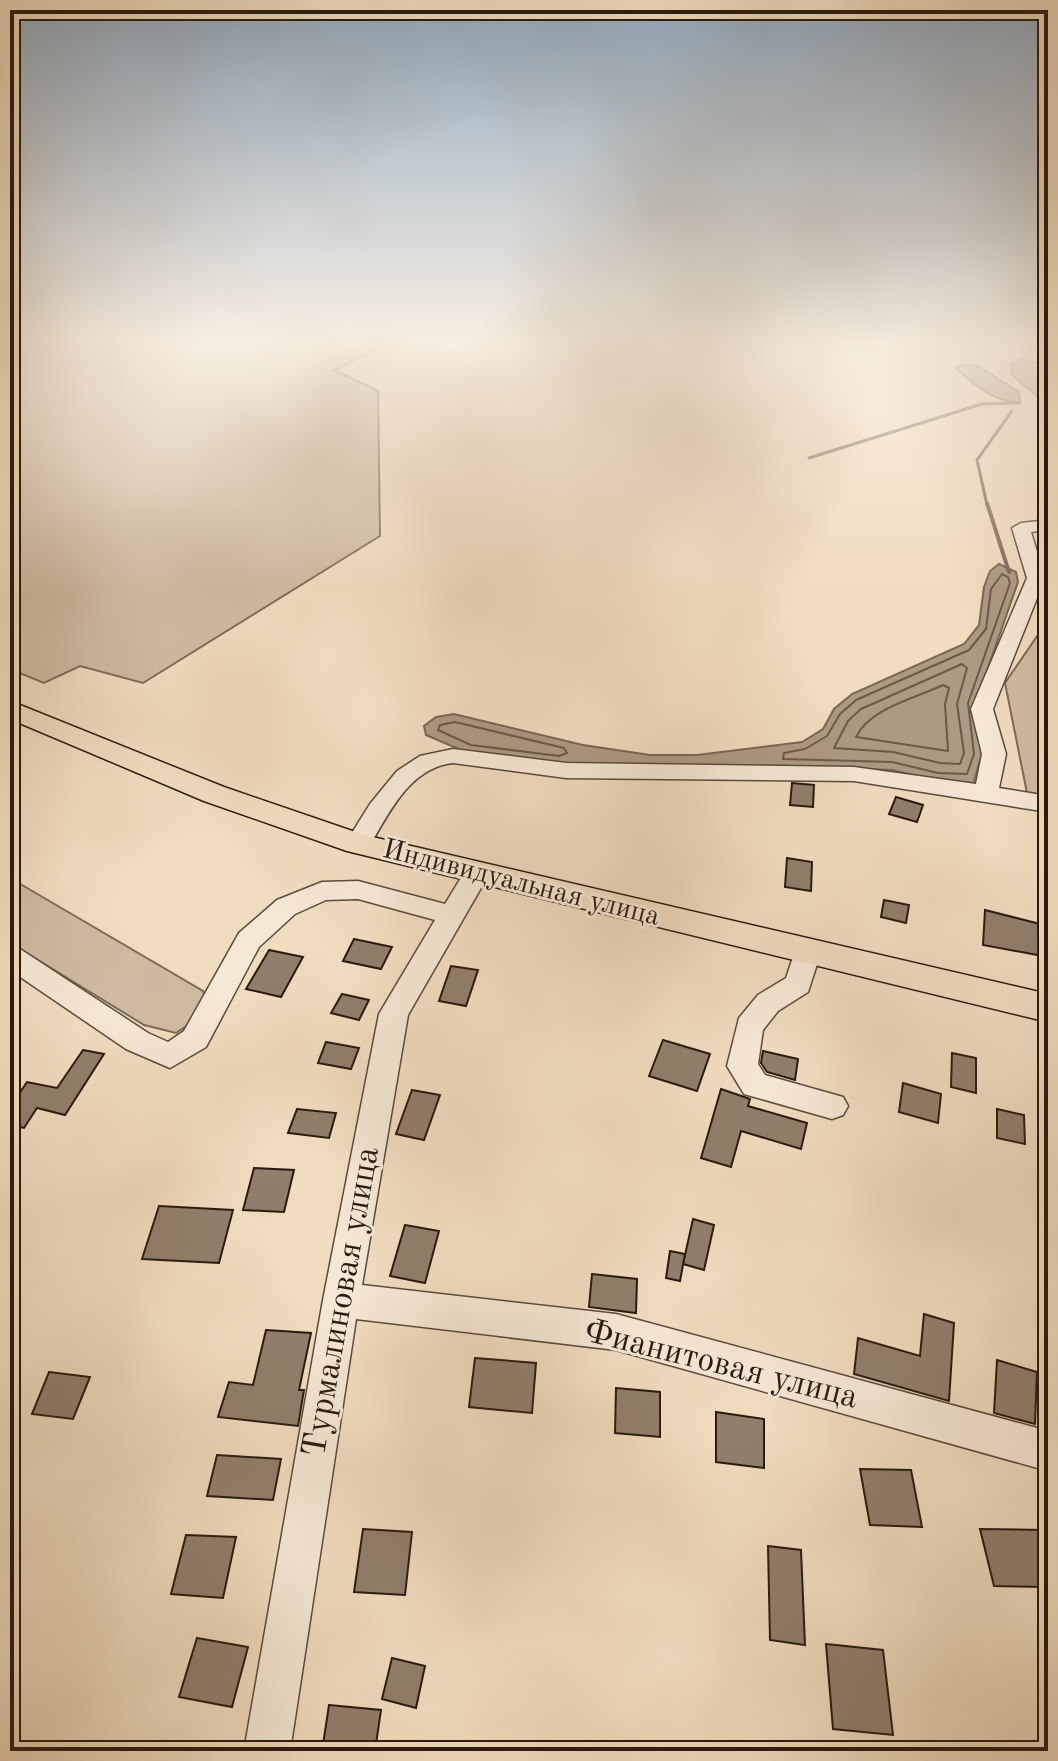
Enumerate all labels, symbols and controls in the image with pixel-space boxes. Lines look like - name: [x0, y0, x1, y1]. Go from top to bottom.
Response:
- street label: Индивидуальная улица: [380, 836, 663, 932]
- street label: Турмалиновая улица: [298, 1144, 386, 1460]
- street label: Фианитовая улица: [581, 1315, 862, 1416]

